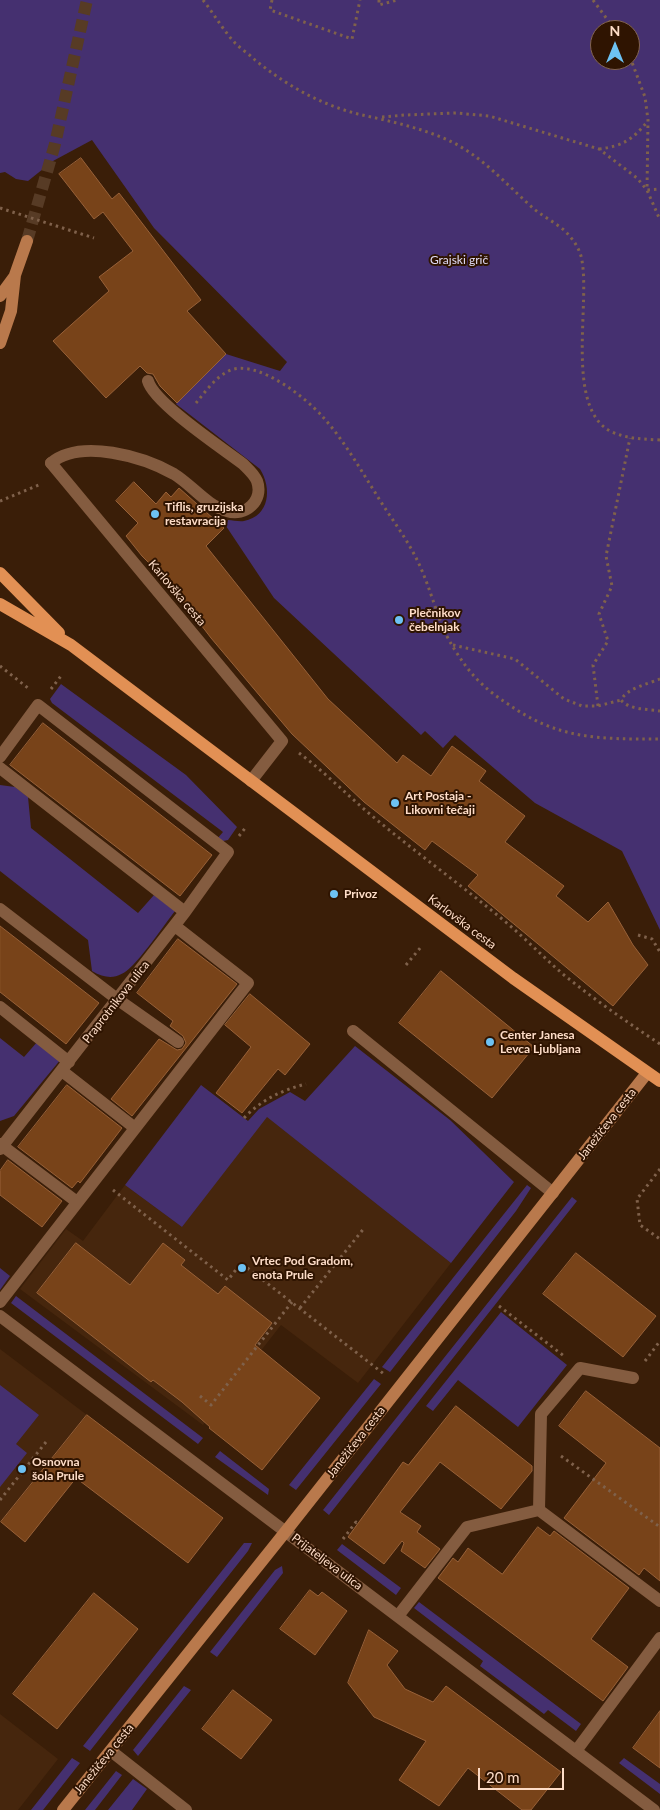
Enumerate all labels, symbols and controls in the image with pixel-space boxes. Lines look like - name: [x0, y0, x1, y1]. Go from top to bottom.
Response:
- north arrow: [590, 20, 640, 70]
- text: N: [610, 22, 620, 39]
- park label: Grajski grič: [430, 253, 488, 267]
- place label: Tiflis, gruzijska restavracija: [165, 500, 244, 528]
- marker: Tiflis, gruzijska restavracija: [149, 508, 161, 520]
- street label: Karlovška cesta: [145, 557, 209, 629]
- place label: Plečnikov čebelnjak: [409, 606, 461, 634]
- marker: Plečnikov čebelnjak: [393, 614, 405, 626]
- place label: Art Postaja - Likovni tečaji: [405, 789, 475, 817]
- marker: Art Postaja - Likovni tečaji: [389, 797, 401, 809]
- place label: Privoz: [344, 887, 377, 901]
- marker: Privoz: [328, 888, 340, 900]
- street label: Karlovška cesta: [425, 892, 499, 952]
- street label: Praprotnikova ulica: [79, 958, 153, 1046]
- place label: Center Janesa Levca Ljubljana: [500, 1028, 581, 1056]
- marker: Center Janesa Levca Ljubljana: [484, 1036, 496, 1048]
- street label: Janežičeva cesta: [575, 1085, 639, 1163]
- place label: Vrtec Pod Gradom, enota Prule: [252, 1254, 353, 1282]
- marker: Vrtec Pod Gradom, enota Prule: [236, 1262, 248, 1274]
- street label: Janežičeva cesta: [324, 1403, 388, 1481]
- place label: Osnovna šola Prule: [32, 1455, 84, 1483]
- marker: Osnovna šola Prule: [16, 1463, 28, 1475]
- street label: Prijateljeva ulica: [289, 1531, 365, 1593]
- street label: Janežičeva cesta: [71, 1721, 137, 1797]
- scale bar: [480, 1758, 566, 1790]
- text: 20 m: [486, 1768, 520, 1786]

